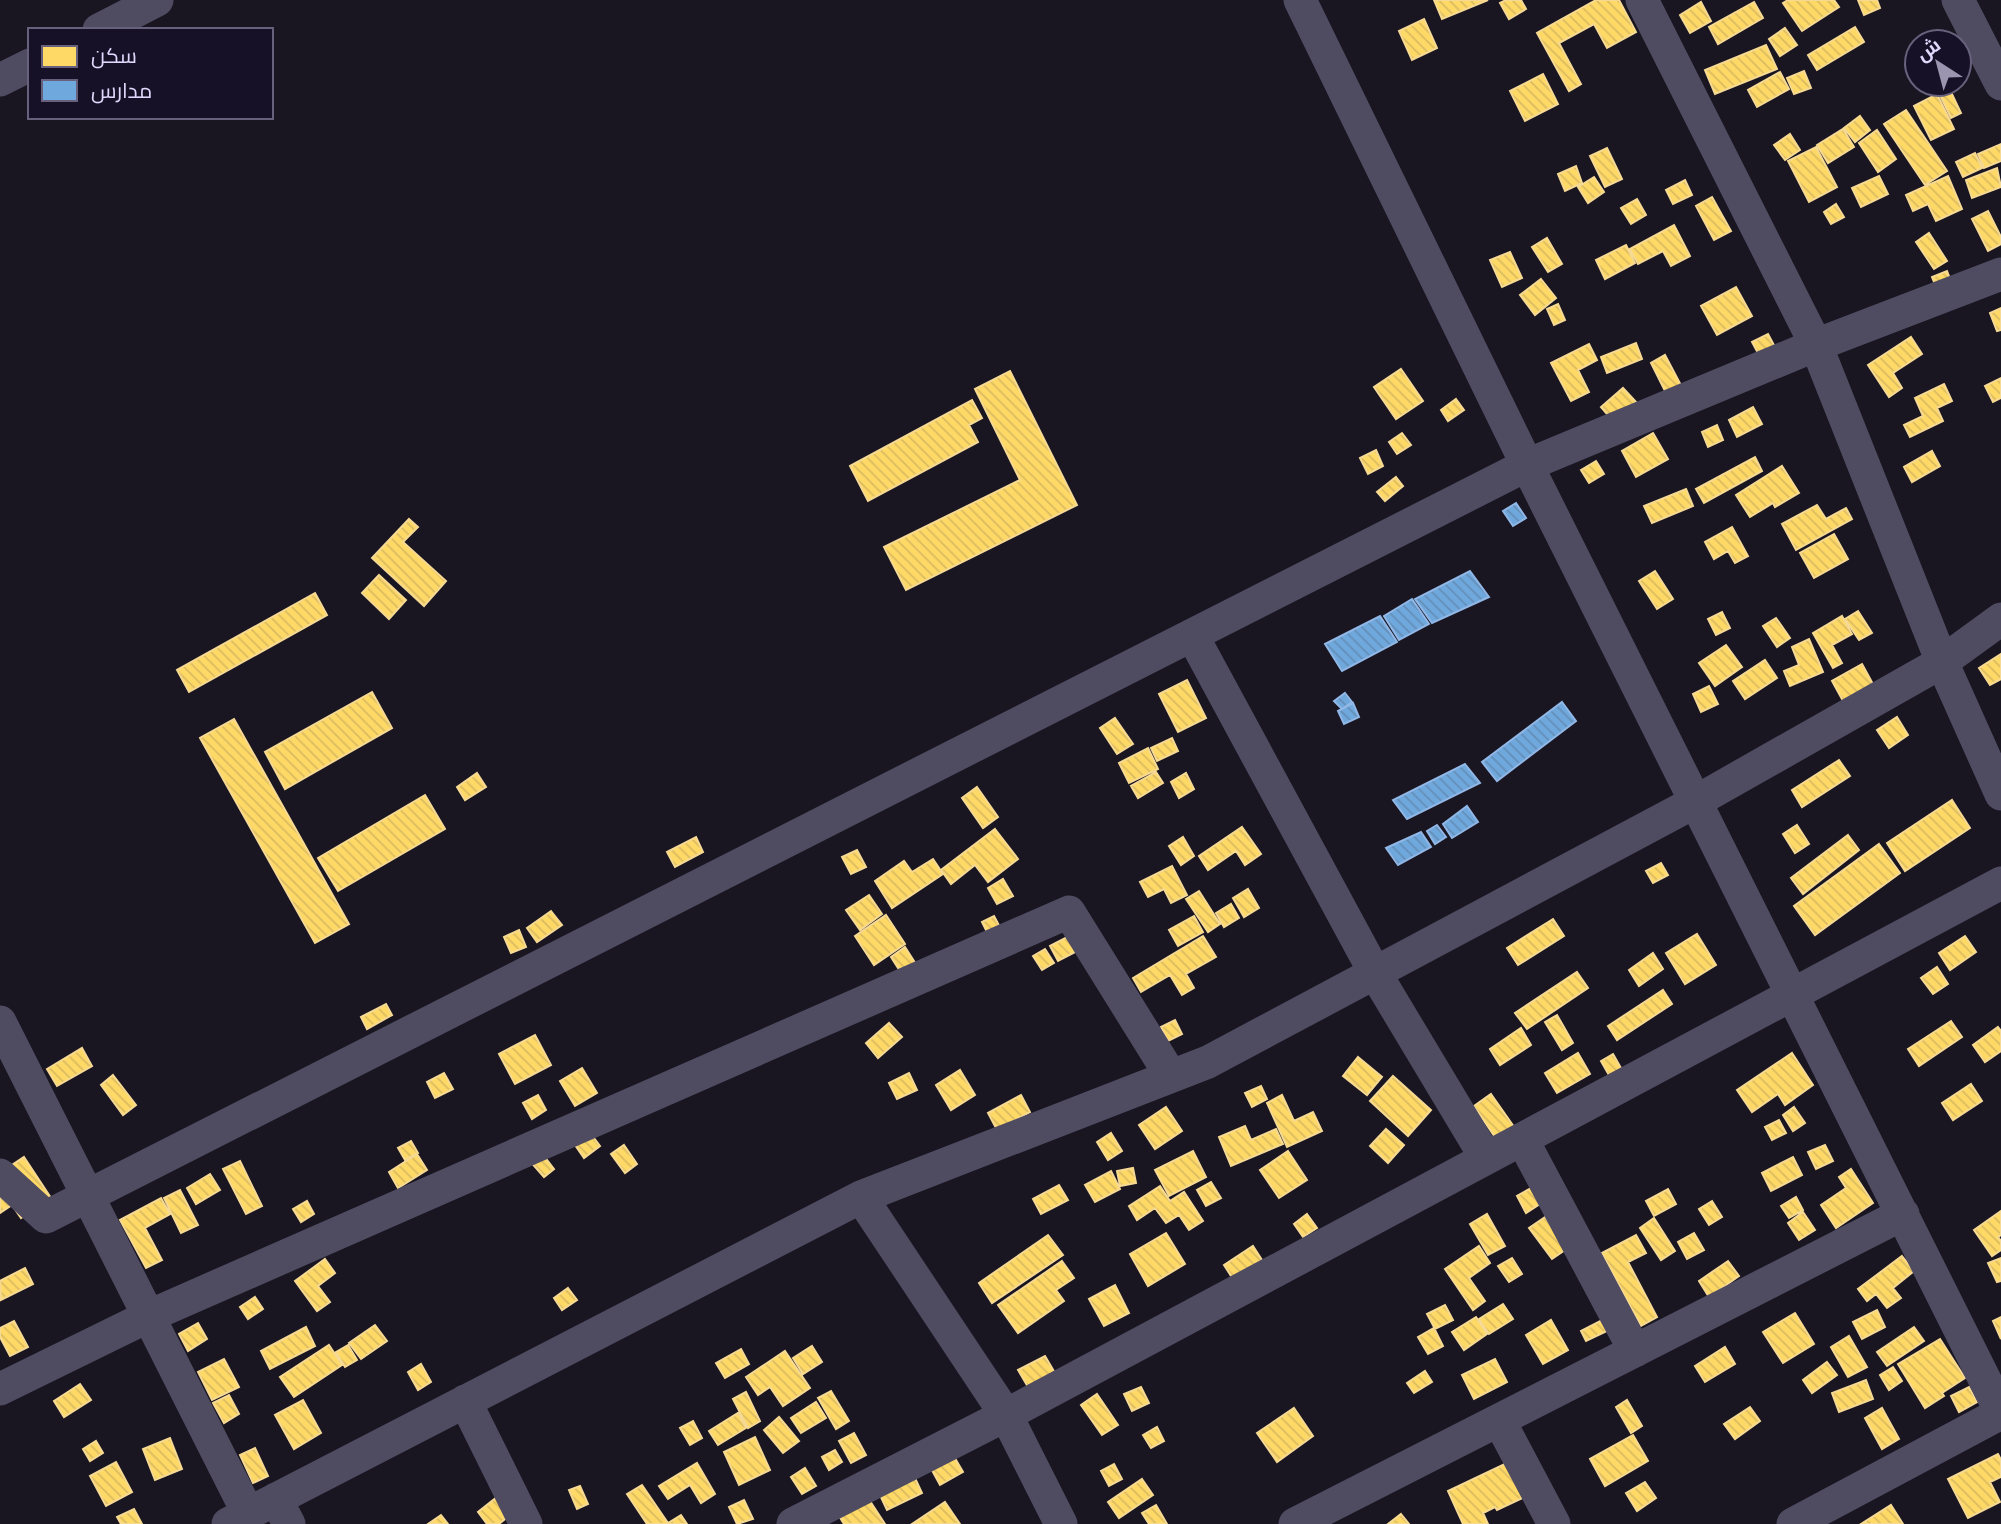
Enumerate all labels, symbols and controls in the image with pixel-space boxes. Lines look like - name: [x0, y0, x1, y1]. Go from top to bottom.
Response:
- legend: [28, 28, 273, 119]
- north arrow: [1903, 28, 1973, 98]
- text: ش: [1911, 32, 1945, 66]
- text: سكن: [91, 42, 137, 69]
- text: مدارس: [91, 77, 152, 104]

